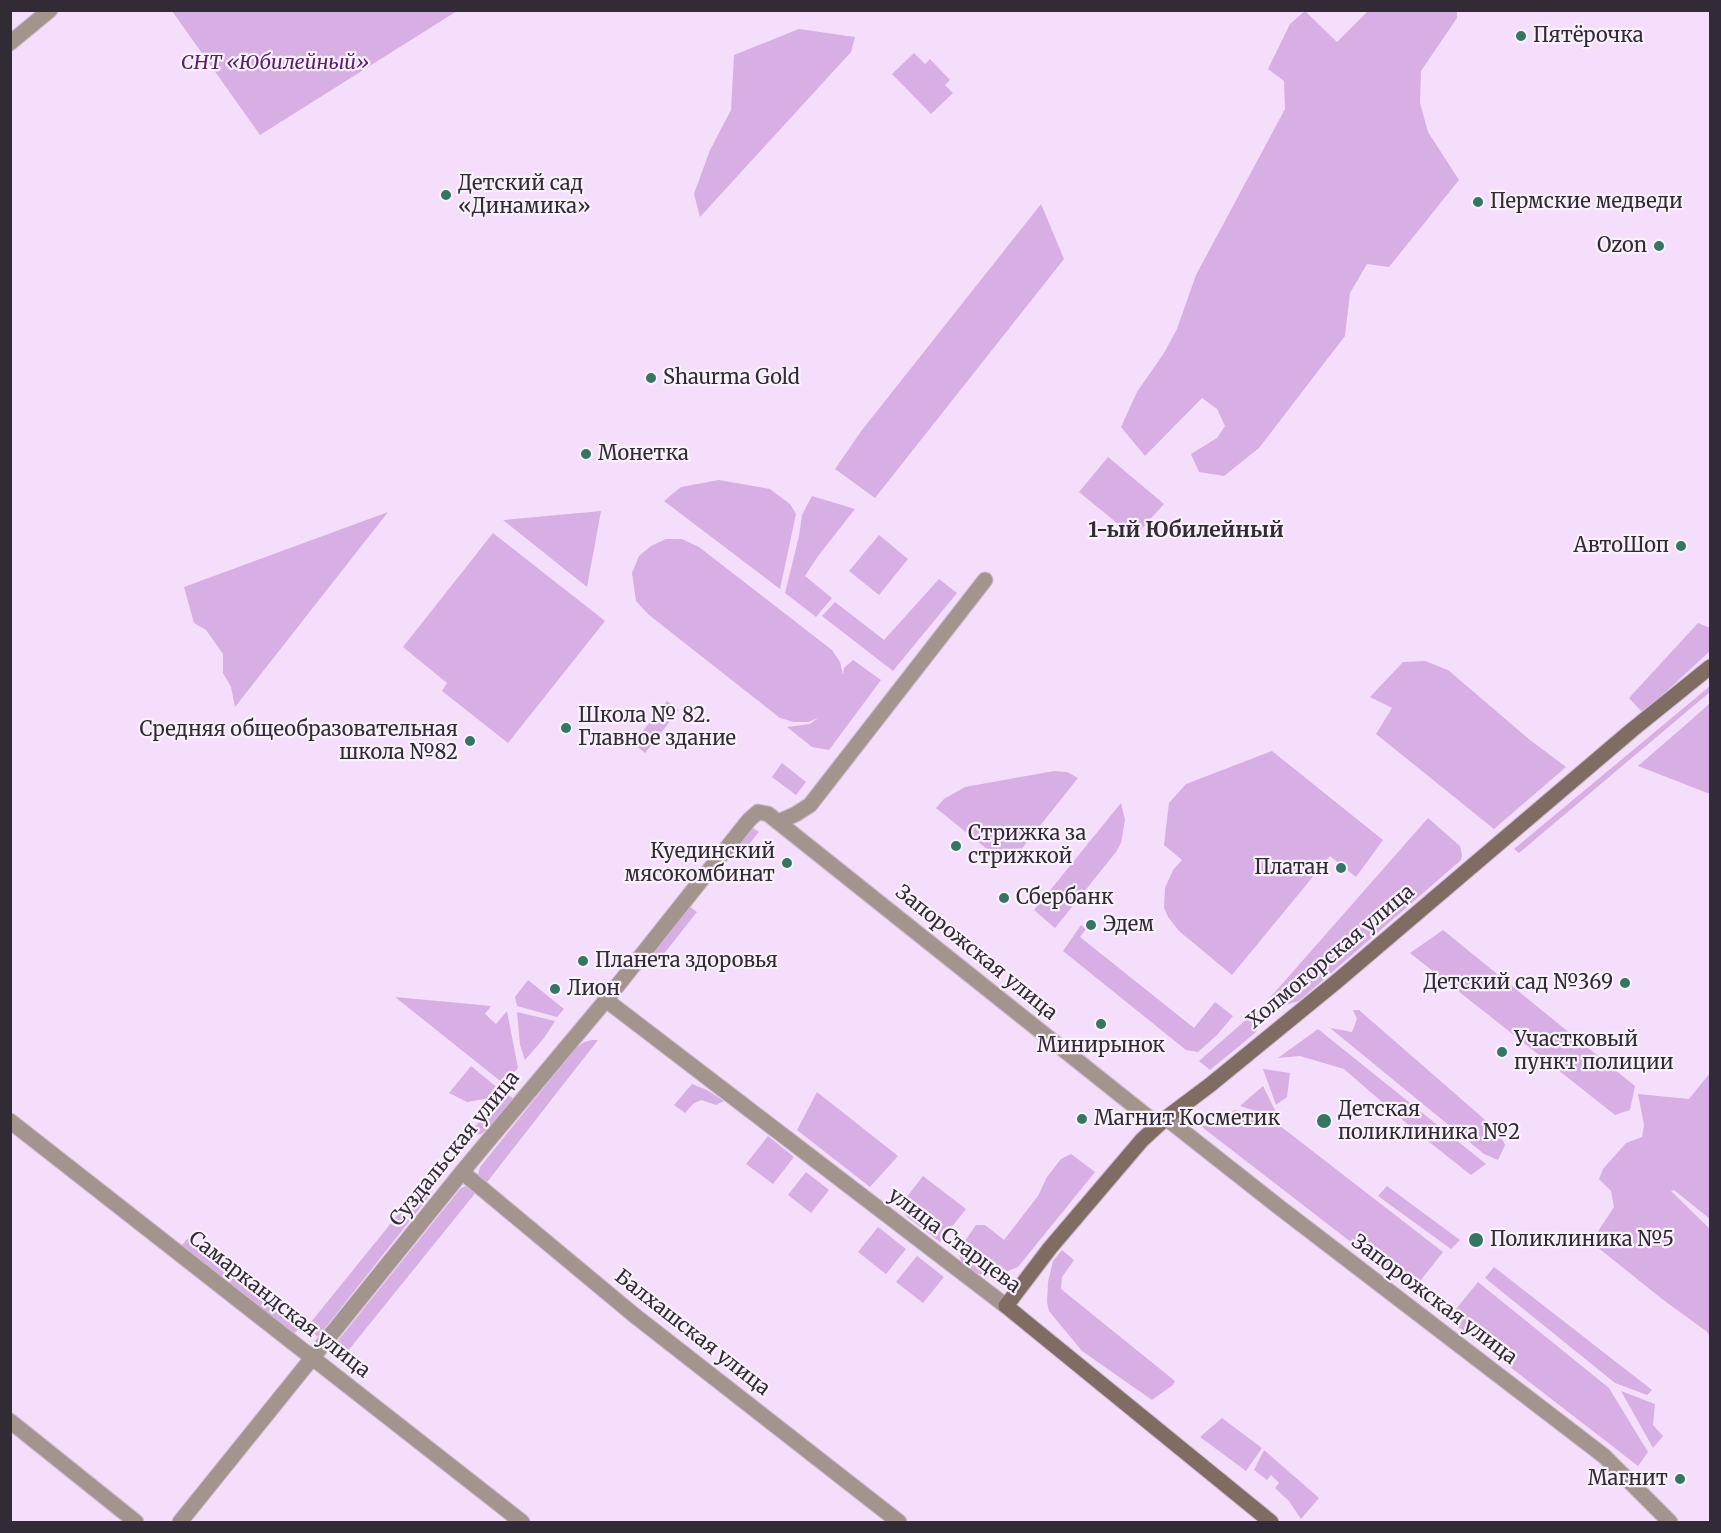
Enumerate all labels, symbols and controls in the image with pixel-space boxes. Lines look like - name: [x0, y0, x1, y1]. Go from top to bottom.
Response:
- place label: Пятёрочка: [1533, 24, 1644, 48]
- marker: Пятёрочка: [1514, 29, 1528, 43]
- park label: СНТ «Юбилейный»: [181, 51, 369, 75]
- place label: Детский сад «Динамика»: [458, 172, 591, 219]
- marker: Детский сад «Динамика»: [439, 188, 453, 202]
- place label: Пермские медведи: [1490, 190, 1683, 214]
- marker: Пермские медведи: [1471, 195, 1485, 209]
- place label: Ozon: [1597, 234, 1647, 258]
- marker: Ozon: [1652, 239, 1666, 253]
- place label: Shaurma Gold: [663, 366, 800, 390]
- marker: Shaurma Gold: [644, 371, 658, 385]
- place label: Монетка: [598, 442, 689, 466]
- marker: Монетка: [579, 447, 593, 461]
- district label: 1-ый Юбилейный: [1088, 518, 1284, 544]
- place label: АвтоШоп: [1574, 534, 1669, 558]
- marker: АвтоШоп: [1674, 539, 1688, 553]
- place label: Школа № 82. Главное здание: [578, 704, 736, 751]
- place label: Средняя общеобразовательная школа №82: [140, 718, 458, 765]
- marker: Школа № 82. Главное здание: [559, 721, 573, 735]
- marker: Средняя общеобразовательная школа №82: [463, 734, 477, 748]
- place label: Стрижка за стрижкой: [968, 822, 1086, 869]
- marker: Стрижка за стрижкой: [949, 839, 963, 853]
- place label: Куединский мясокомбинат: [624, 840, 775, 887]
- marker: Куединский мясокомбинат: [780, 856, 794, 870]
- place label: Платан: [1254, 856, 1329, 880]
- marker: Платан: [1334, 861, 1348, 875]
- street label: Запорожская улица: [890, 880, 1062, 1026]
- street label: Холмогорская улица: [1242, 880, 1420, 1034]
- place label: Сбербанк: [1016, 886, 1114, 910]
- marker: Сбербанк: [997, 891, 1011, 905]
- place label: Эдем: [1103, 913, 1154, 937]
- marker: Эдем: [1084, 918, 1098, 932]
- place label: Планета здоровья: [595, 949, 778, 973]
- marker: Планета здоровья: [576, 954, 590, 968]
- place label: Детский сад №369: [1423, 971, 1613, 995]
- marker: Детский сад №369: [1618, 976, 1632, 990]
- place label: Лион: [567, 977, 620, 1001]
- marker: Лион: [548, 982, 562, 996]
- marker: Минирынок: [1094, 1017, 1108, 1031]
- place label: Участковый пункт полиции: [1514, 1028, 1674, 1075]
- place label: Минирынок: [1037, 1034, 1165, 1058]
- marker: Участковый пункт полиции: [1495, 1045, 1509, 1059]
- street label: Суздальская улица: [385, 1067, 525, 1231]
- place label: Детская поликлиника №2: [1338, 1098, 1520, 1145]
- place label: Магнит Косметик: [1094, 1107, 1280, 1131]
- marker: Магнит Косметик: [1075, 1112, 1089, 1126]
- marker: Детская поликлиника №2: [1315, 1112, 1333, 1130]
- street label: улица Старцева: [883, 1183, 1025, 1299]
- street label: Самаркандская улица: [184, 1227, 374, 1383]
- place label: Поликлиника №5: [1490, 1228, 1674, 1252]
- street label: Запорожская улица: [1347, 1230, 1521, 1370]
- marker: Поликлиника №5: [1467, 1231, 1485, 1249]
- street label: Балхашская улица: [610, 1265, 774, 1401]
- place label: Магнит: [1588, 1467, 1668, 1491]
- marker: Магнит: [1673, 1472, 1687, 1486]

